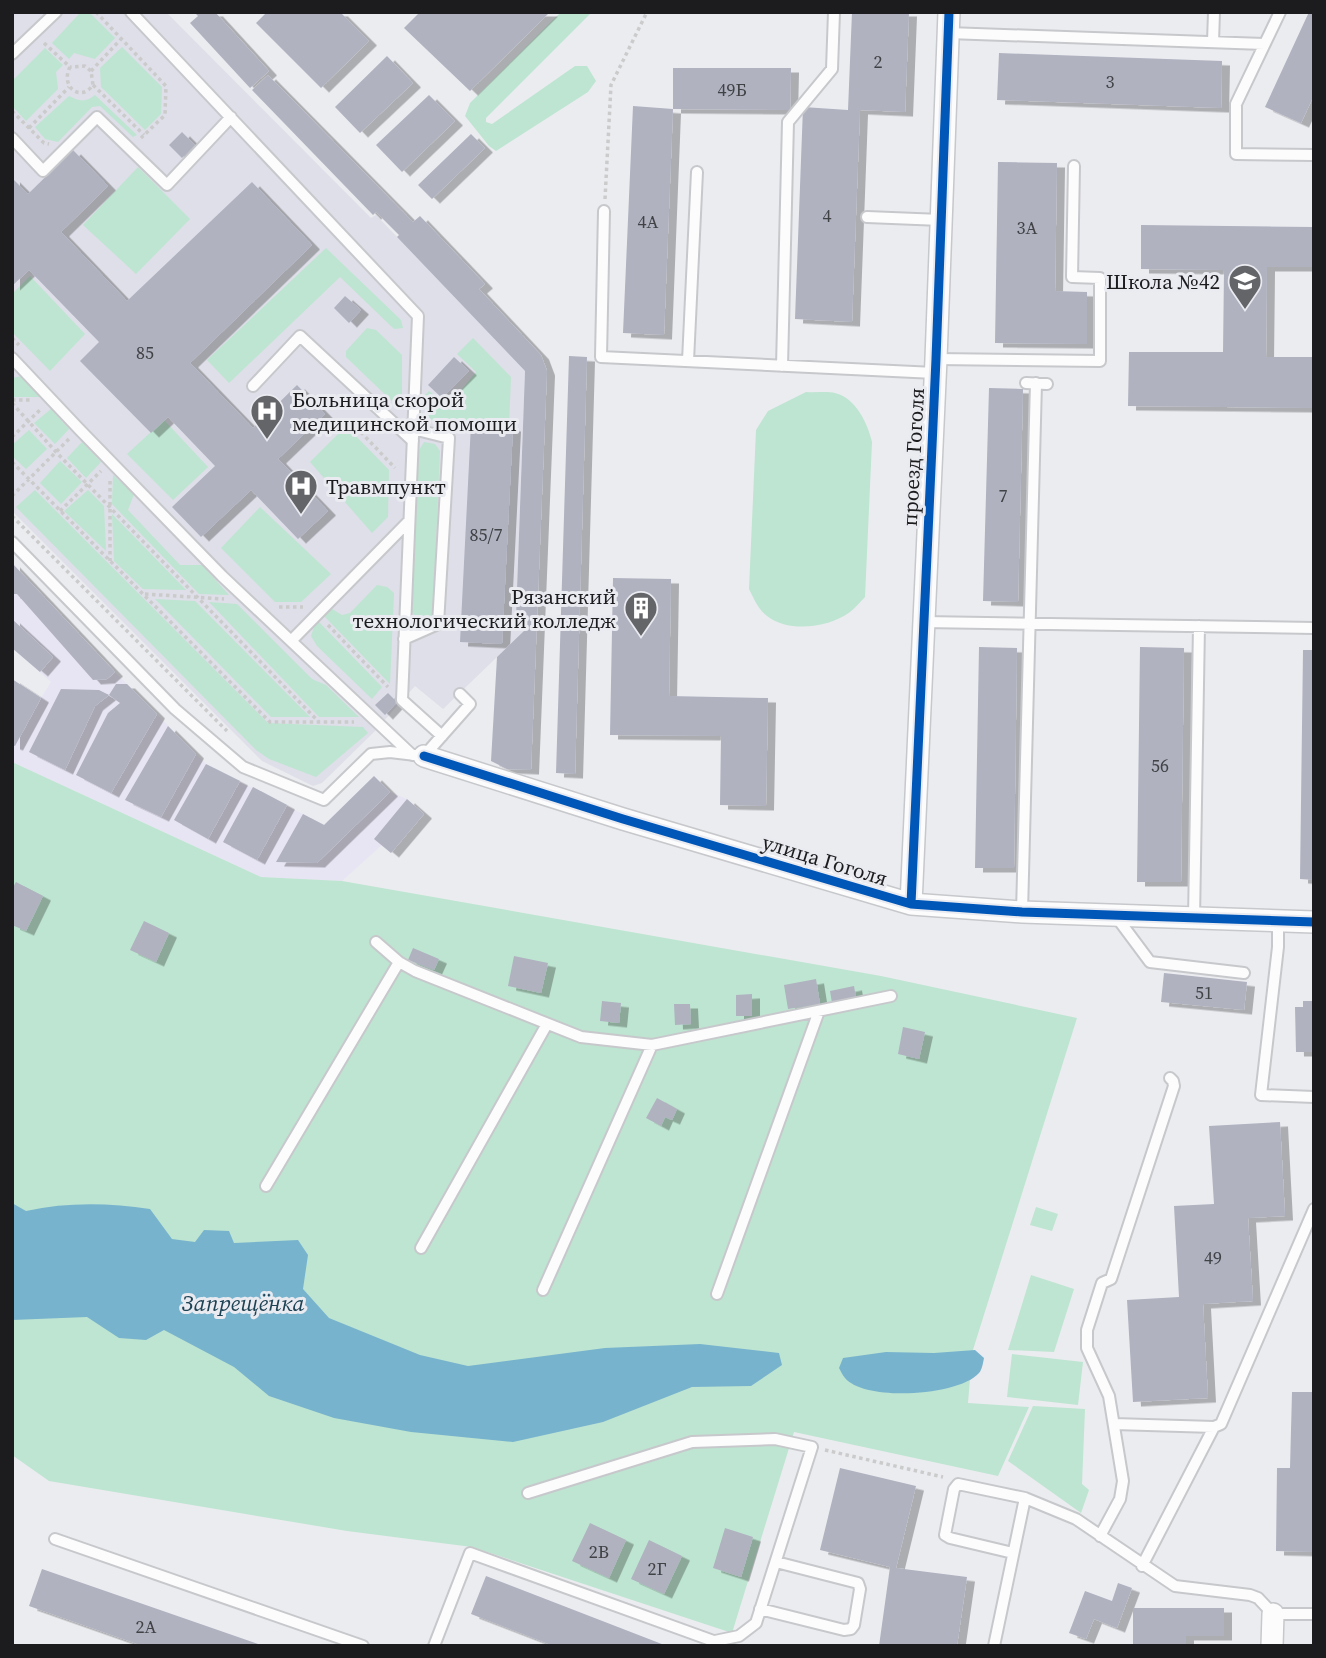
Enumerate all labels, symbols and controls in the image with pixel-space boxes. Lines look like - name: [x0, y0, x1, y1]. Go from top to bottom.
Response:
- house number: 2: [874, 49, 883, 74]
- house number: 3: [1106, 69, 1115, 94]
- house number: 49Б: [717, 77, 747, 102]
- house number: 4: [823, 203, 832, 228]
- house number: 4А: [638, 209, 659, 234]
- house number: 3А: [1017, 215, 1038, 240]
- school or university icon: Школа №42: [1226, 262, 1264, 311]
- place label: Школа №42: [1106, 267, 1220, 296]
- house number: 85: [136, 340, 154, 365]
- place label: Больница скорой медицинской помощи: [292, 385, 517, 438]
- street label: проезд Гоголя: [895, 387, 931, 527]
- hospital icon: Больница скорой медицинской помощи: [248, 392, 286, 441]
- hospital icon: Травмпункт: [282, 467, 320, 516]
- place label: Травмпункт: [326, 472, 446, 501]
- house number: 7: [999, 483, 1008, 508]
- house number: 85/7: [470, 522, 502, 547]
- place label: Рязанский технологический колледж: [352, 582, 616, 635]
- building icon: Рязанский технологический колледж: [622, 589, 660, 638]
- house number: 56: [1151, 753, 1169, 778]
- street label: улица Гоголя: [759, 827, 891, 893]
- house number: 51: [1195, 980, 1213, 1005]
- house number: 49: [1204, 1245, 1222, 1270]
- water label: Запрещёнка: [181, 1287, 305, 1319]
- house number: 2В: [589, 1539, 609, 1564]
- house number: 2Г: [647, 1556, 667, 1581]
- house number: 2А: [136, 1614, 157, 1639]

